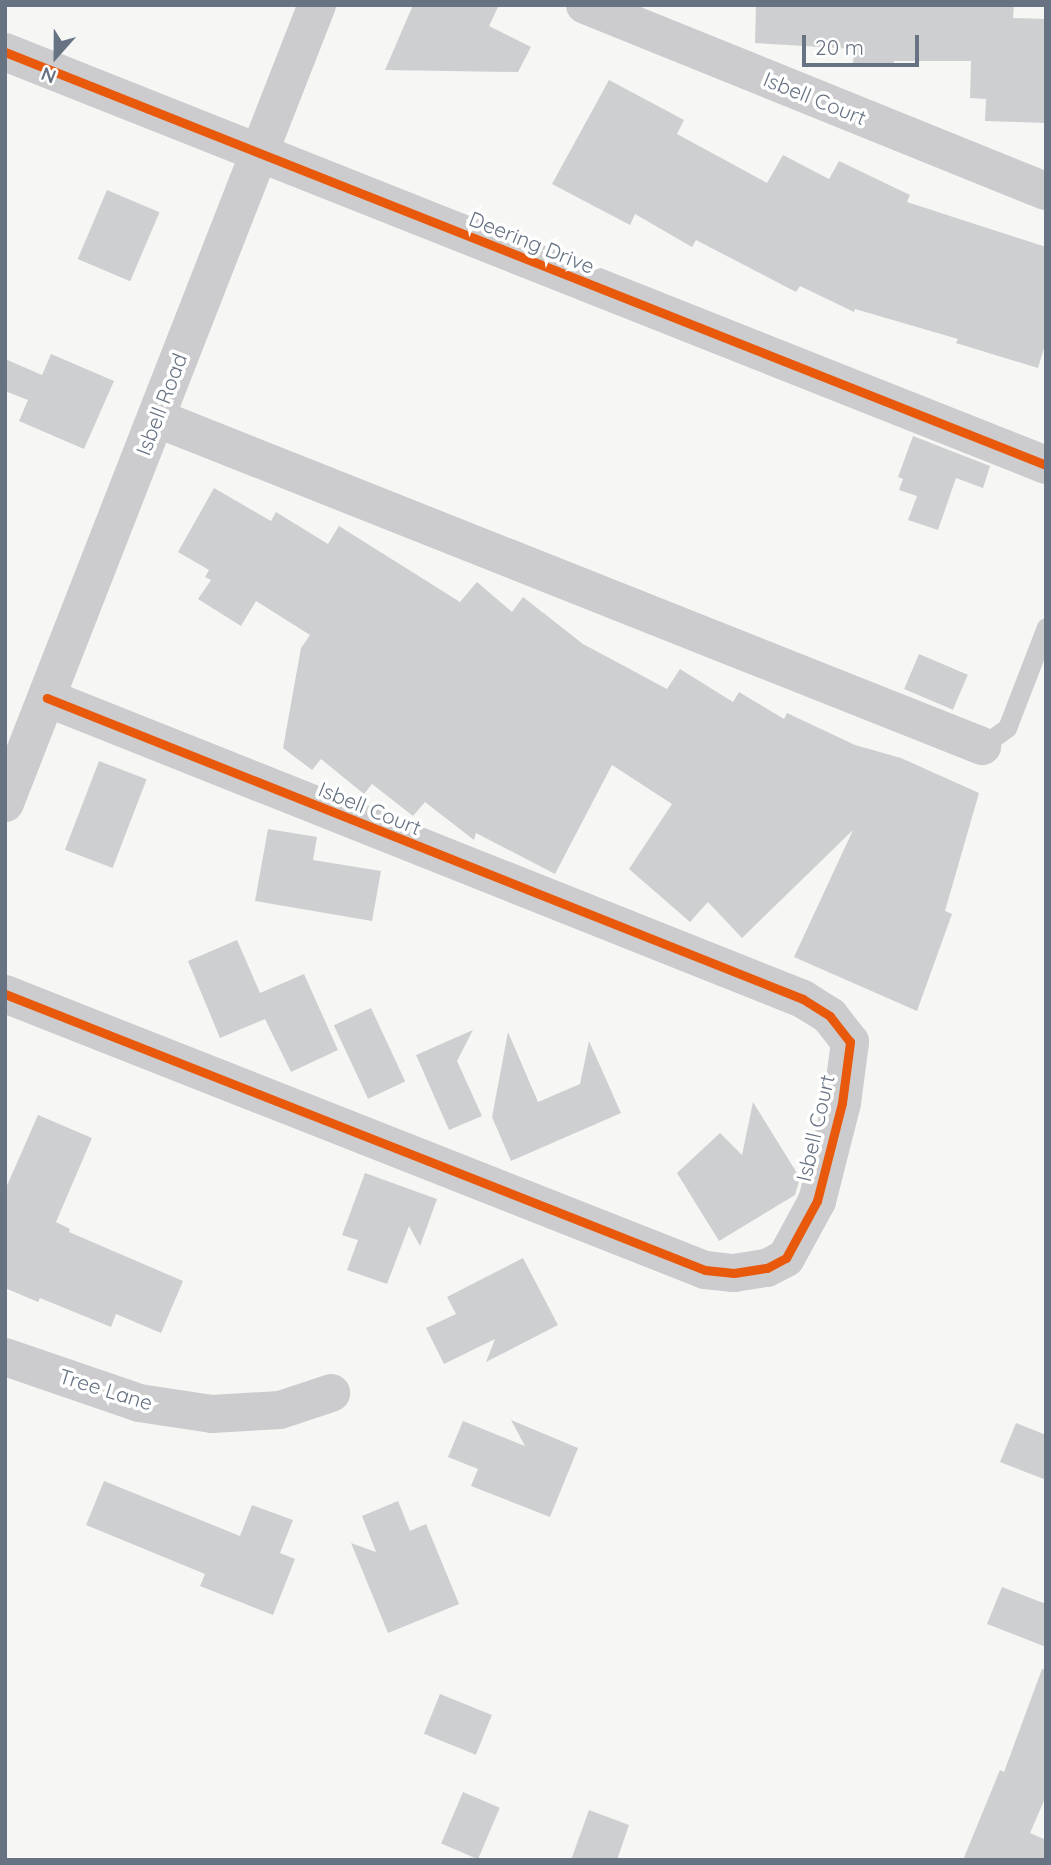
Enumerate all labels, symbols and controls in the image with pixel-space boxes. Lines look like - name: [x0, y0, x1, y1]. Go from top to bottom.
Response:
- north arrow: [21, 21, 91, 91]
- scale bar: [806, 21, 923, 65]
- text: 20 m: [815, 34, 864, 60]
- text: N: [38, 62, 59, 89]
- street label: Isbell Court: [760, 66, 870, 130]
- street label: Deering Drive: [466, 205, 598, 279]
- street label: Isbell Road: [130, 349, 192, 459]
- street label: Isbell Court: [315, 776, 425, 840]
- street label: Isbell Court: [791, 1072, 839, 1184]
- street label: Tree Lane: [56, 1363, 156, 1415]

